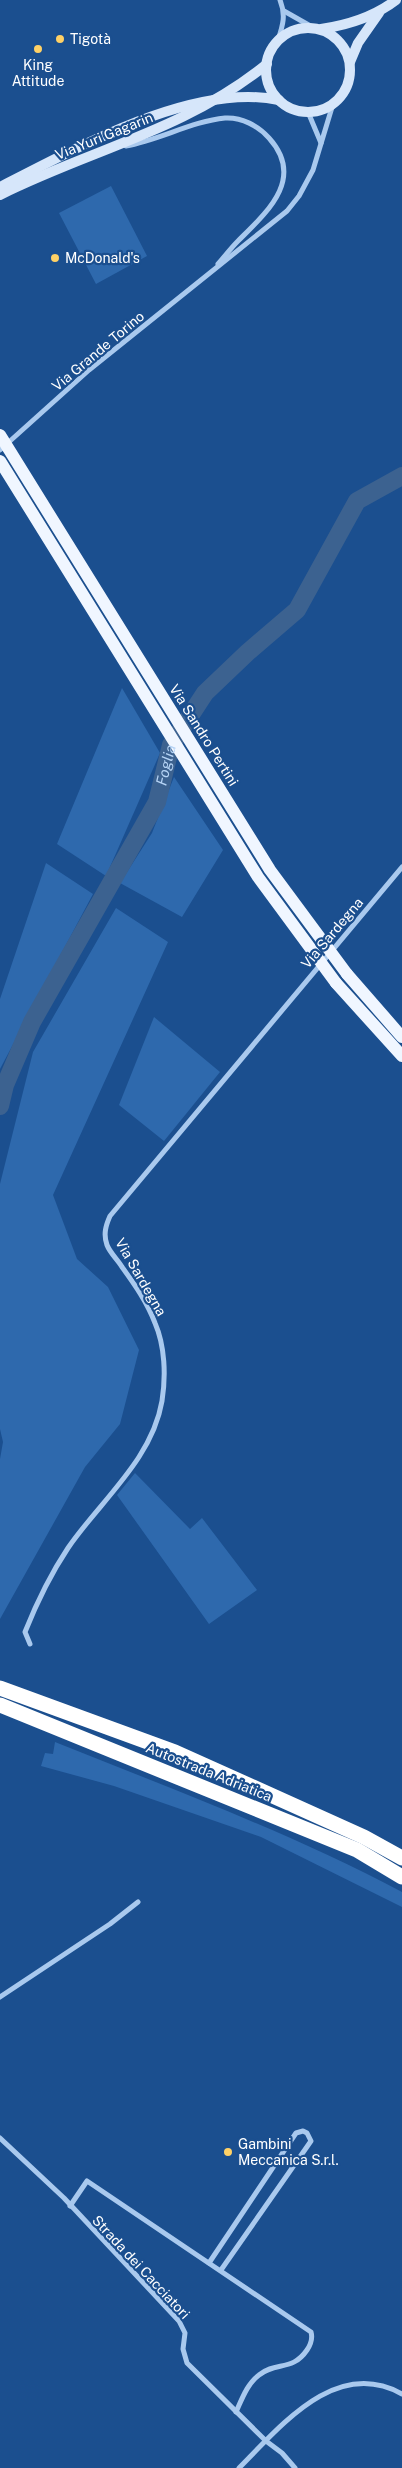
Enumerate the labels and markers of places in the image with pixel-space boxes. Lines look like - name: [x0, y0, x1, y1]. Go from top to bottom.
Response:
- place label: Tigotà: [70, 31, 111, 47]
- marker: Tigotà: [54, 33, 66, 45]
- marker: King Attitude: [32, 43, 44, 55]
- place label: King Attitude: [12, 57, 64, 89]
- place label: McDonald's: [65, 250, 140, 266]
- marker: McDonald's: [49, 252, 61, 264]
- place label: Gambini Meccanica S.r.l.: [238, 2136, 339, 2168]
- marker: Gambini Meccanica S.r.l.: [222, 2146, 234, 2158]

